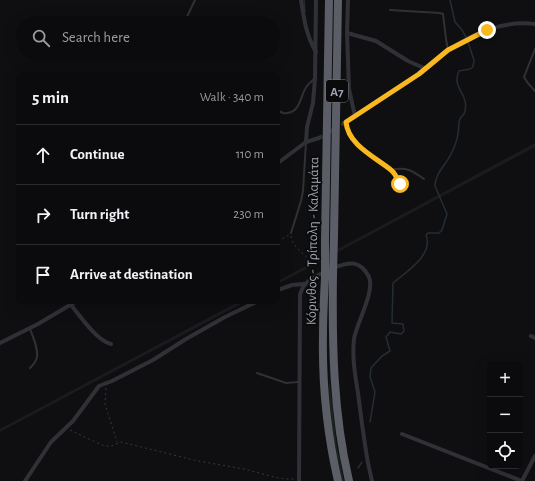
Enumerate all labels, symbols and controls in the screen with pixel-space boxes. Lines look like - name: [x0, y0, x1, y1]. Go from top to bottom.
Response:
- search box: [16, 16, 280, 60]
- route end: [478, 21, 496, 39]
- icon: search: [30, 27, 52, 49]
- text: Search here: [62, 30, 130, 45]
- road number: Α7: [326, 80, 348, 102]
- text: 5 min: [32, 89, 69, 106]
- text: Walk · 340 m: [200, 91, 264, 104]
- icon: ahead: [32, 144, 54, 166]
- text: Continue: [70, 147, 125, 162]
- text: 110 m: [236, 148, 264, 161]
- street label: Κόρινθος - Τρίπολη - Καλαμάτα: [305, 157, 321, 325]
- route start: [391, 175, 409, 193]
- icon: right: [32, 204, 54, 226]
- text: Turn right: [70, 207, 129, 222]
- text: 230 m: [233, 208, 264, 221]
- icon: arrive: [32, 264, 54, 286]
- text: Arrive at destination: [70, 267, 193, 282]
- map controls: [487, 361, 523, 469]
- button: +: [487, 361, 523, 397]
- button: −: [487, 397, 523, 433]
- button: locate: [487, 433, 523, 469]

